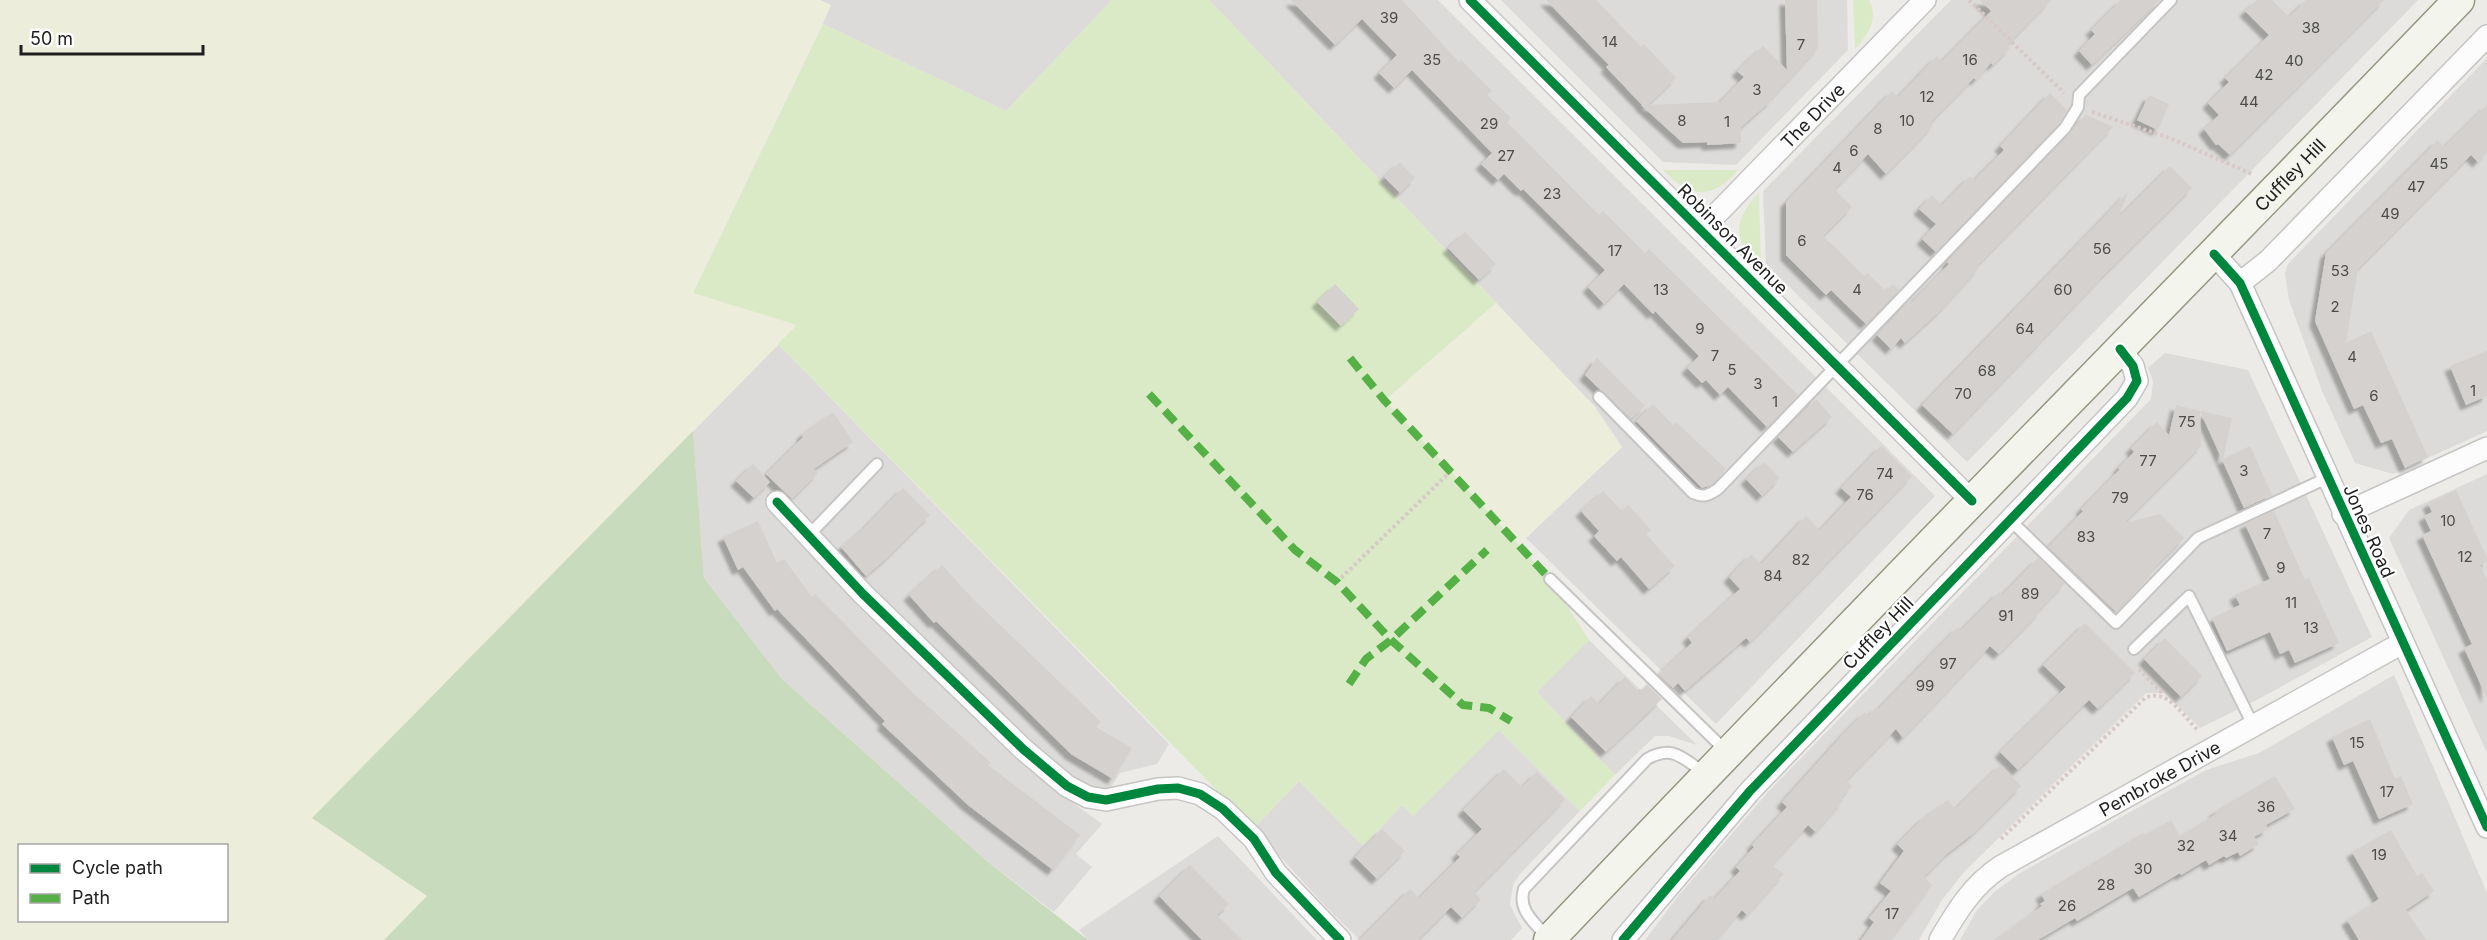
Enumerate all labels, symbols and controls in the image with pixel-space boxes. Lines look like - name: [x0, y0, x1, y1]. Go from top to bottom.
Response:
- house number: 39: [1380, 8, 1398, 27]
- scale bar: [21, 18, 202, 56]
- house number: 38: [2302, 18, 2320, 37]
- text: 50 m: [30, 28, 73, 49]
- house number: 14: [1602, 32, 1618, 51]
- house number: 7: [1797, 35, 1805, 54]
- house number: 35: [1423, 50, 1441, 69]
- house number: 16: [1962, 50, 1978, 69]
- house number: 40: [2284, 51, 2304, 70]
- house number: 42: [2255, 65, 2273, 84]
- street label: The Drive: [1776, 78, 1849, 152]
- house number: 3: [1752, 80, 1762, 99]
- house number: 12: [1919, 87, 1935, 106]
- house number: 44: [2239, 92, 2259, 111]
- house number: 8: [1677, 111, 1687, 130]
- house number: 10: [1899, 111, 1915, 130]
- house number: 1: [1724, 112, 1730, 131]
- house number: 29: [1480, 114, 1498, 133]
- house number: 8: [1873, 119, 1883, 138]
- street label: Cuffley Hill: [2250, 134, 2329, 215]
- house number: 6: [1849, 141, 1859, 160]
- house number: 27: [1497, 146, 1515, 165]
- house number: 45: [2430, 154, 2448, 173]
- house number: 4: [1832, 158, 1842, 177]
- house number: 47: [2407, 177, 2425, 196]
- street label: Robinson Avenue: [1673, 179, 1793, 299]
- house number: 23: [1543, 184, 1561, 203]
- house number: 49: [2381, 204, 2400, 223]
- house number: 6: [1797, 231, 1807, 250]
- house number: 56: [2093, 239, 2111, 258]
- house number: 17: [1608, 241, 1622, 260]
- house number: 53: [2331, 261, 2349, 280]
- house number: 13: [1653, 280, 1669, 299]
- house number: 4: [1852, 280, 1862, 299]
- house number: 60: [2054, 280, 2072, 299]
- house number: 2: [2330, 297, 2340, 316]
- house number: 9: [1695, 319, 1705, 338]
- house number: 64: [2016, 319, 2035, 338]
- house number: 7: [1711, 346, 1719, 365]
- house number: 4: [2347, 347, 2357, 366]
- house number: 5: [1727, 360, 1737, 379]
- house number: 68: [1978, 361, 1996, 380]
- house number: 3: [1753, 374, 1763, 393]
- house number: 1: [2470, 381, 2476, 400]
- house number: 70: [1954, 384, 1972, 403]
- house number: 6: [2369, 386, 2379, 405]
- house number: 1: [1772, 392, 1778, 411]
- house number: 75: [2178, 412, 2196, 431]
- house number: 77: [2139, 451, 2157, 470]
- house number: 3: [2239, 461, 2249, 480]
- house number: 74: [1876, 464, 1894, 483]
- street label: Jones Road: [2339, 481, 2399, 581]
- house number: 76: [1856, 485, 1874, 504]
- house number: 79: [2111, 488, 2129, 507]
- house number: 10: [2440, 511, 2456, 530]
- house number: 7: [2263, 524, 2271, 543]
- house number: 83: [2077, 527, 2095, 546]
- house number: 12: [2457, 547, 2473, 566]
- house number: 82: [1792, 550, 1810, 569]
- house number: 9: [2276, 558, 2286, 577]
- house number: 84: [1764, 566, 1782, 585]
- house number: 89: [2021, 584, 2039, 603]
- street label: Cuffley Hill: [1838, 592, 1918, 674]
- house number: 11: [2285, 593, 2297, 612]
- house number: 91: [1998, 606, 2014, 625]
- house number: 13: [2303, 618, 2319, 637]
- house number: 97: [1939, 654, 1957, 673]
- house number: 99: [1916, 676, 1934, 695]
- house number: 15: [2349, 733, 2365, 752]
- street label: Pembroke Drive: [2095, 736, 2224, 820]
- house number: 17: [2380, 782, 2394, 801]
- house number: 36: [2257, 797, 2275, 816]
- house number: 34: [2219, 826, 2237, 845]
- house number: 32: [2177, 836, 2195, 855]
- legend: [18, 844, 228, 922]
- house number: 19: [2371, 845, 2387, 864]
- text: Cycle path: [72, 857, 163, 878]
- house number: 30: [2134, 859, 2152, 878]
- house number: 28: [2097, 875, 2115, 894]
- text: Path: [72, 887, 110, 908]
- house number: 26: [2058, 896, 2076, 915]
- house number: 17: [1885, 904, 1899, 923]

